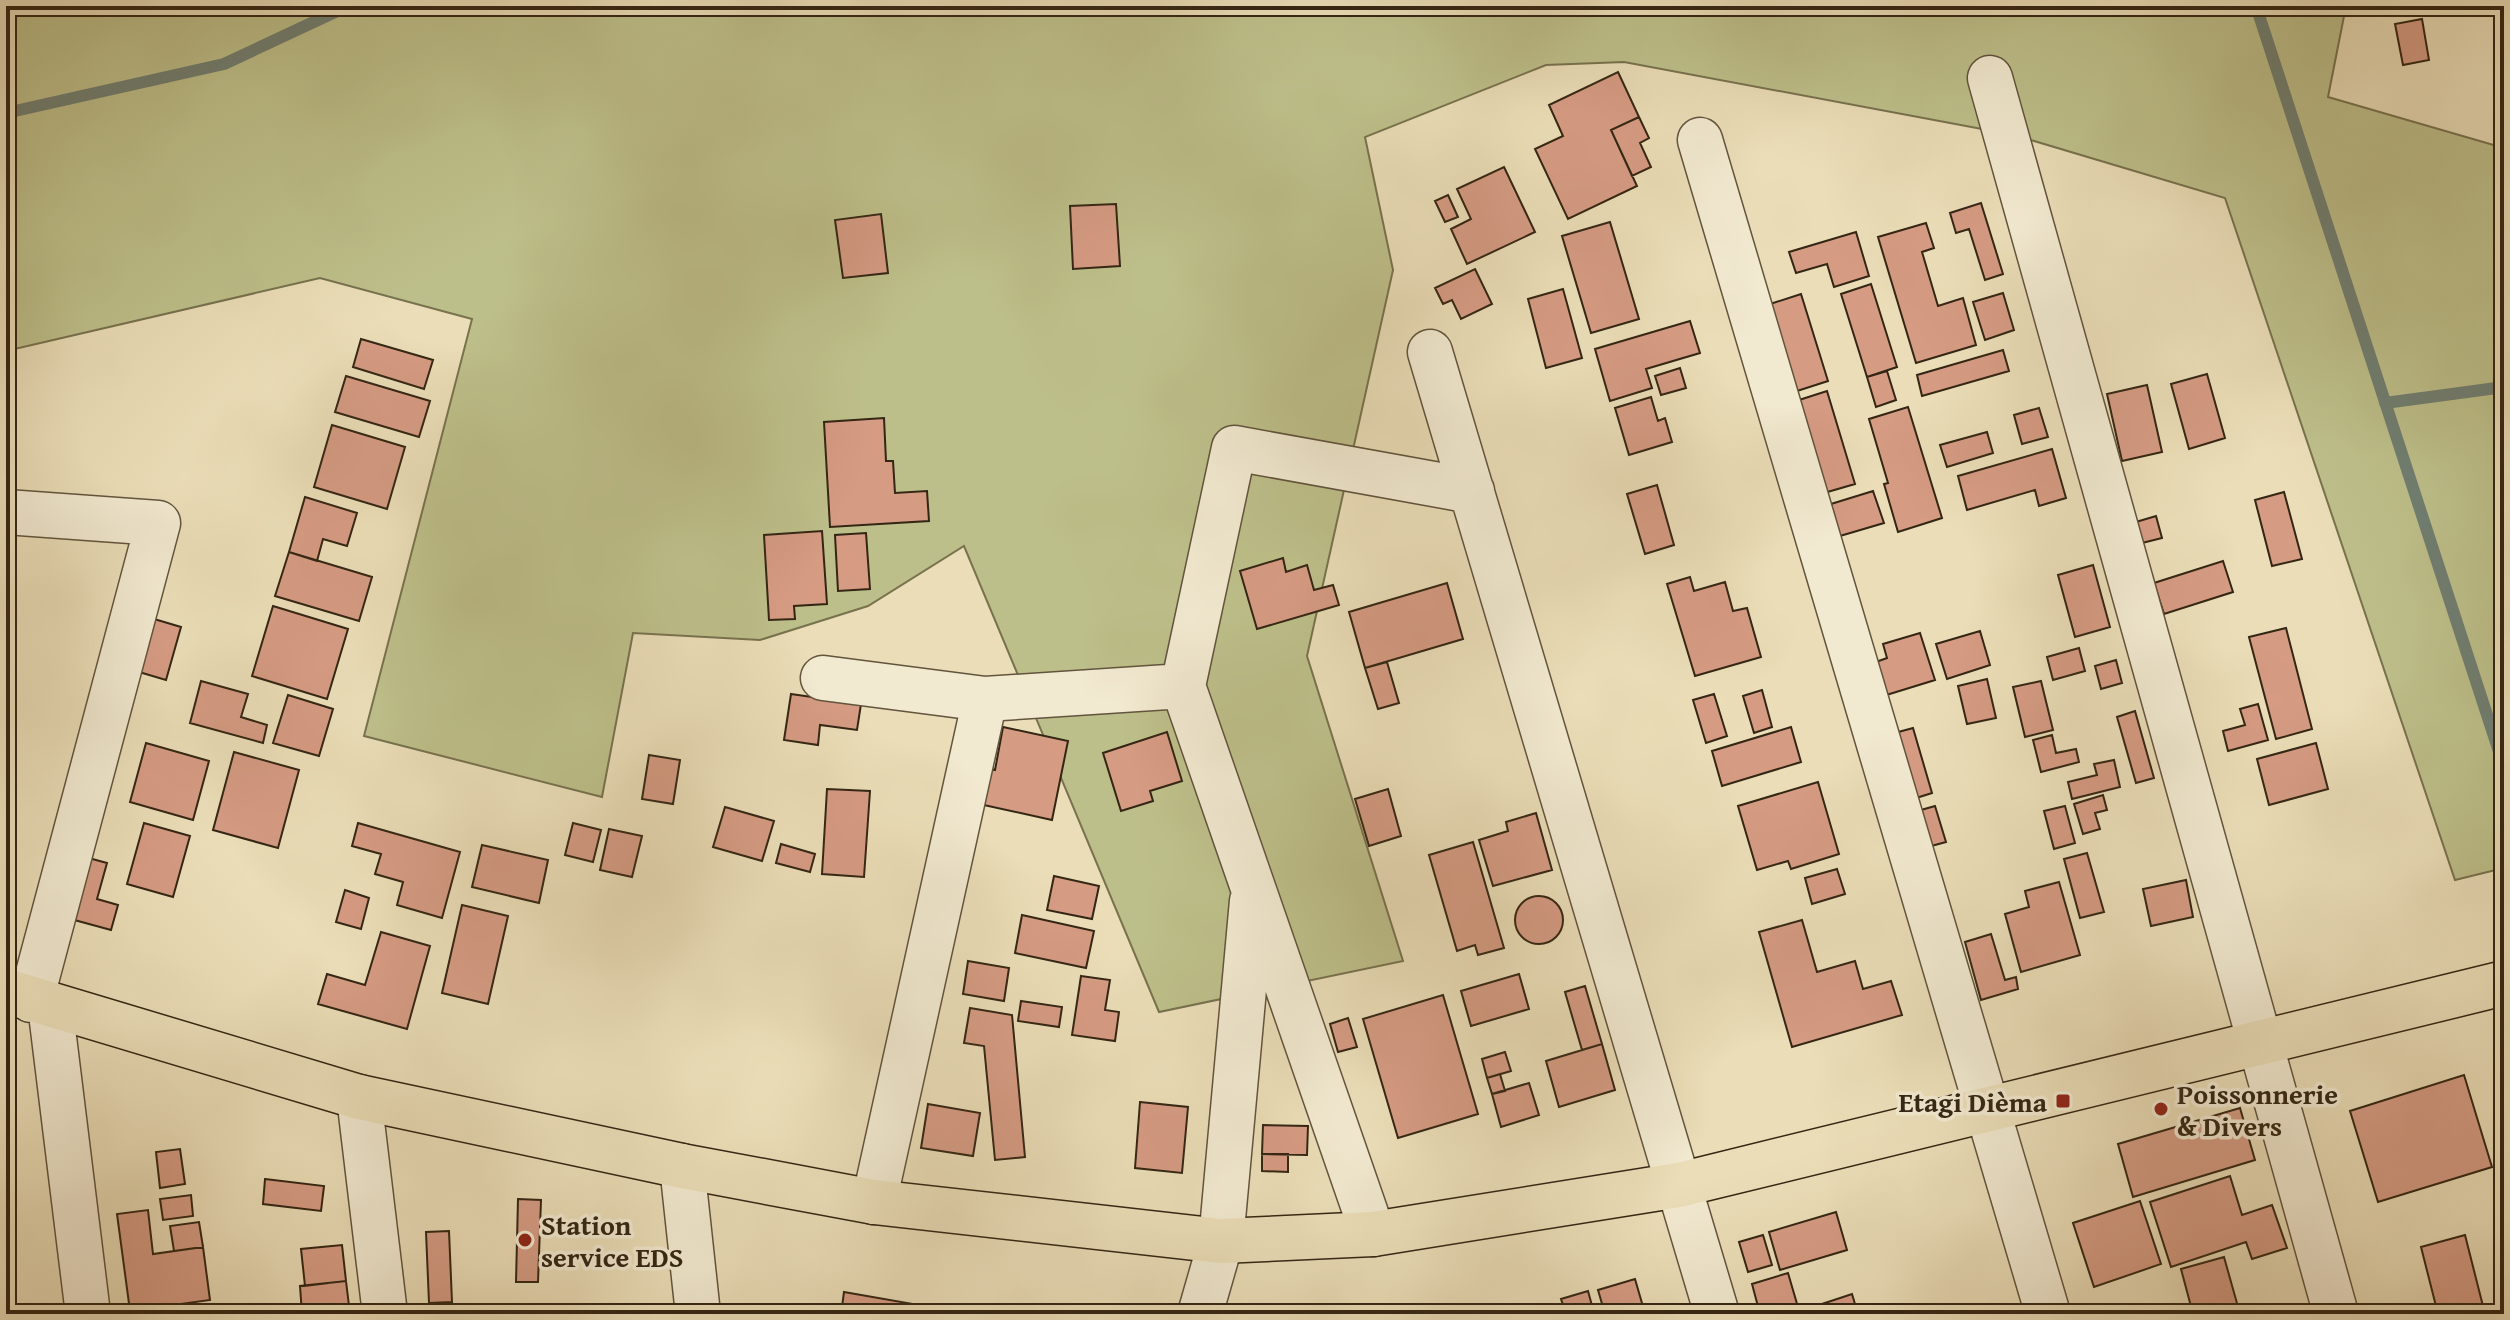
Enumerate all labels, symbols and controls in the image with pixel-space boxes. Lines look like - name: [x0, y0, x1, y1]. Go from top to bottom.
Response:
- place label: Poissonnerie & Divers: [2177, 1073, 2338, 1146]
- place label: Etagi Dièma: [1898, 1081, 2048, 1122]
- marker: Etagi Dièma: [2054, 1092, 2072, 1110]
- marker: Poissonnerie & Divers: [2152, 1100, 2170, 1118]
- place label: Station service EDS: [541, 1204, 683, 1277]
- marker: Station service EDS: [516, 1231, 534, 1249]

